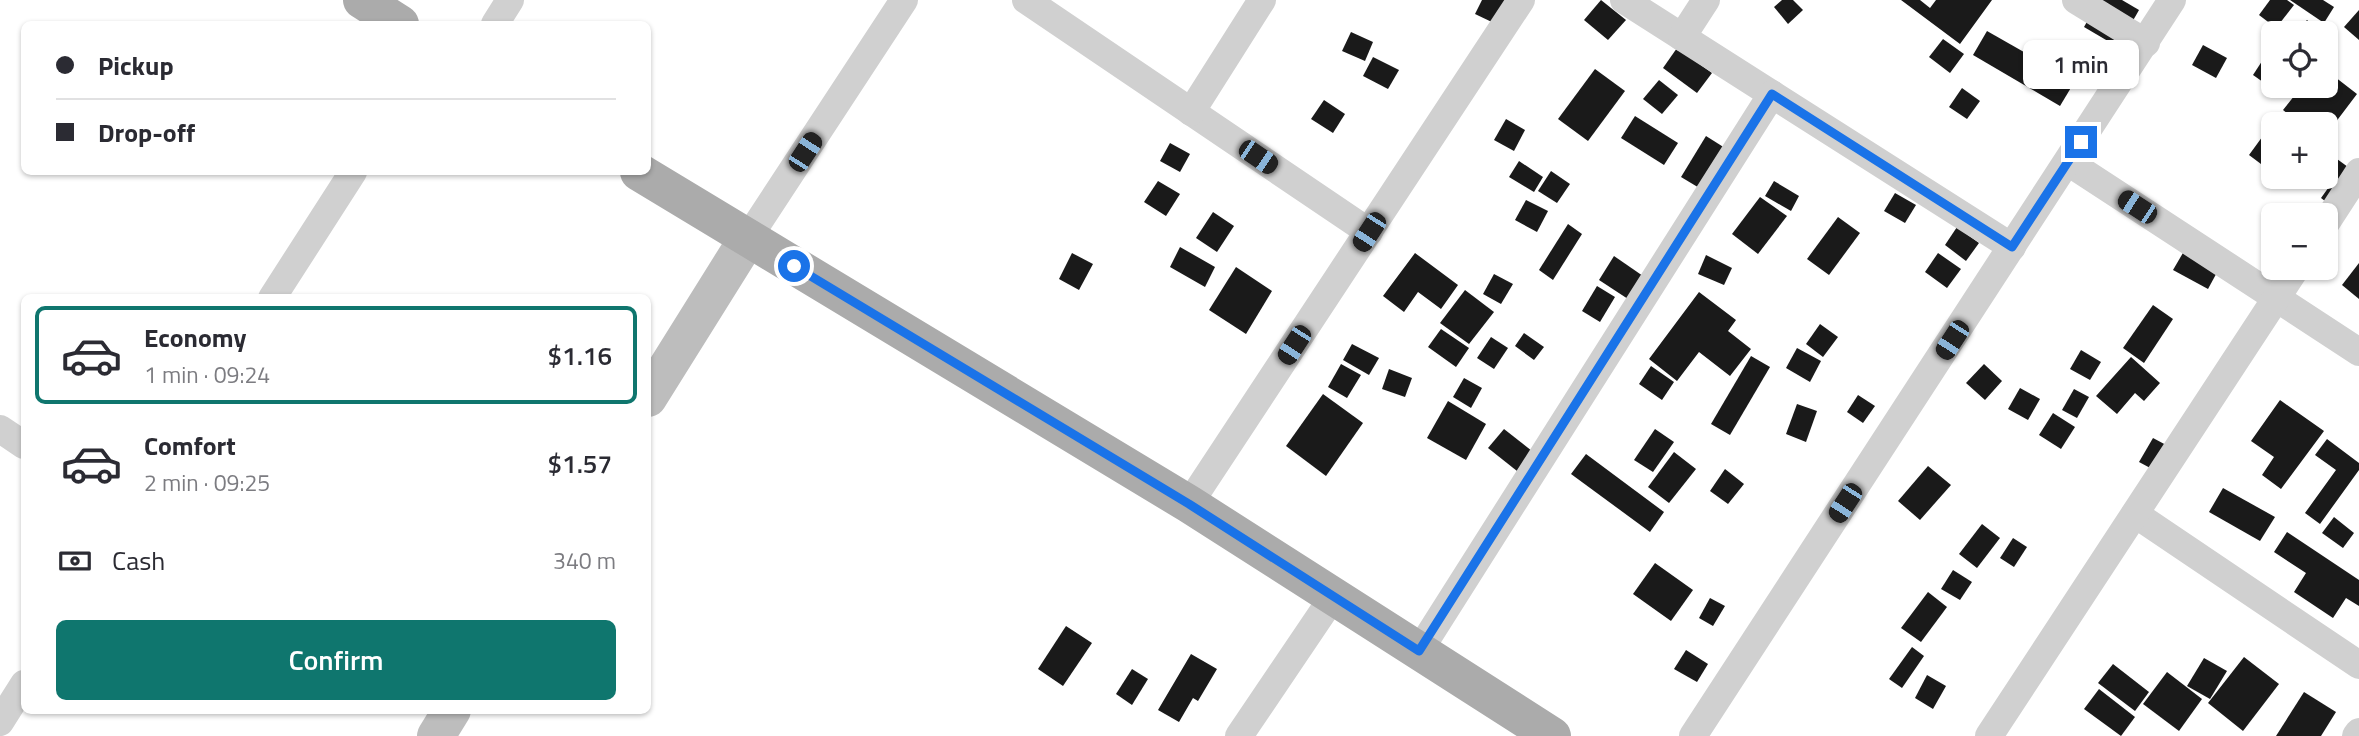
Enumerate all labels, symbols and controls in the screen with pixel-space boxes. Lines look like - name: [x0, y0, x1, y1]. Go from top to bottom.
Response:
- map controls: [2261, 21, 2338, 280]
- button: locate: [2261, 21, 2338, 98]
- callout: 1 min: [2023, 40, 2139, 90]
- text: Pickup: [98, 46, 174, 85]
- text: 1 min: [2053, 47, 2109, 82]
- button: +: [2261, 112, 2338, 189]
- text: Drop-off: [98, 113, 195, 152]
- route end: [2065, 126, 2097, 158]
- car: [785, 129, 826, 175]
- car: [1235, 137, 1282, 177]
- car: [2114, 187, 2161, 227]
- button: −: [2261, 203, 2338, 280]
- car: [1349, 209, 1390, 255]
- route start: [778, 250, 810, 282]
- car: [1932, 317, 1973, 363]
- text: Economy: [144, 318, 246, 357]
- car: [1274, 322, 1315, 368]
- icon: car: [60, 324, 123, 387]
- text: $1.16: [548, 336, 612, 375]
- text: 1 min · 09:24: [144, 357, 270, 392]
- text: Comfort: [144, 426, 236, 465]
- icon: car: [60, 432, 123, 495]
- text: $1.57: [548, 444, 612, 483]
- text: 2 min · 09:25: [144, 465, 270, 500]
- car: [1825, 480, 1866, 526]
- text: Cash: [112, 541, 165, 580]
- icon: cash: [56, 542, 94, 580]
- text: 340 m: [553, 543, 616, 578]
- button: Confirm: [56, 620, 616, 700]

